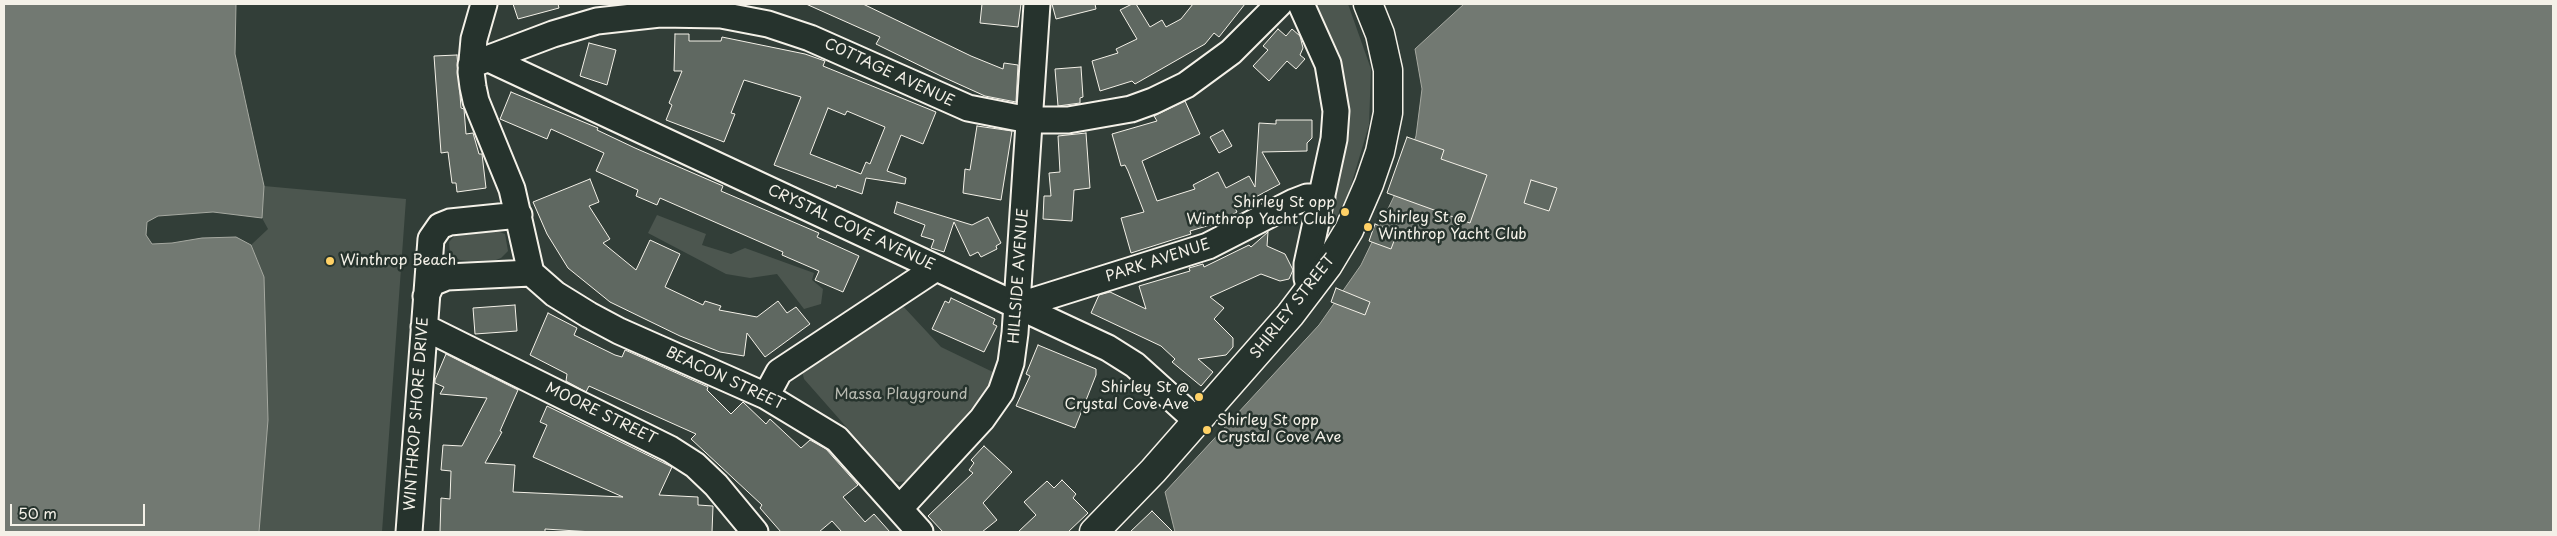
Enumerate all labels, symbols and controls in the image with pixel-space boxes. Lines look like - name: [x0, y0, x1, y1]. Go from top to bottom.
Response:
- street label: COTTAGE AVENUE: [821, 35, 957, 111]
- street label: CRYSTAL COVE AVENUE: [765, 181, 937, 275]
- place label: Shirley St opp Winthrop Yacht Club: [1186, 194, 1335, 229]
- marker: Shirley St opp Winthrop Yacht Club: [1339, 206, 1351, 218]
- street label: HILLSIDE AVENUE: [1005, 208, 1033, 344]
- place label: Shirley St @ Winthrop Yacht Club: [1378, 209, 1527, 244]
- marker: Shirley St @ Winthrop Yacht Club: [1362, 221, 1374, 233]
- street label: PARK AVENUE: [1104, 236, 1212, 286]
- street label: SHIRLEY STREET: [1247, 251, 1339, 363]
- place label: Winthrop Beach: [340, 252, 456, 270]
- marker: Winthrop Beach: [324, 255, 336, 267]
- street label: WINTHROP SHORE DRIVE: [401, 316, 433, 512]
- street label: BEACON STREET: [663, 344, 787, 414]
- street label: MOORE STREET: [542, 379, 660, 449]
- place label: Shirley St @ Crystal Cove Ave: [1065, 379, 1189, 414]
- park label: Massa Playground: [834, 386, 968, 404]
- marker: Shirley St @ Crystal Cove Ave: [1193, 391, 1205, 403]
- place label: Shirley St opp Crystal Cove Ave: [1217, 412, 1341, 447]
- marker: Shirley St opp Crystal Cove Ave: [1201, 424, 1213, 436]
- scale bar: [12, 494, 148, 526]
- text: 50 m: [18, 501, 57, 524]

